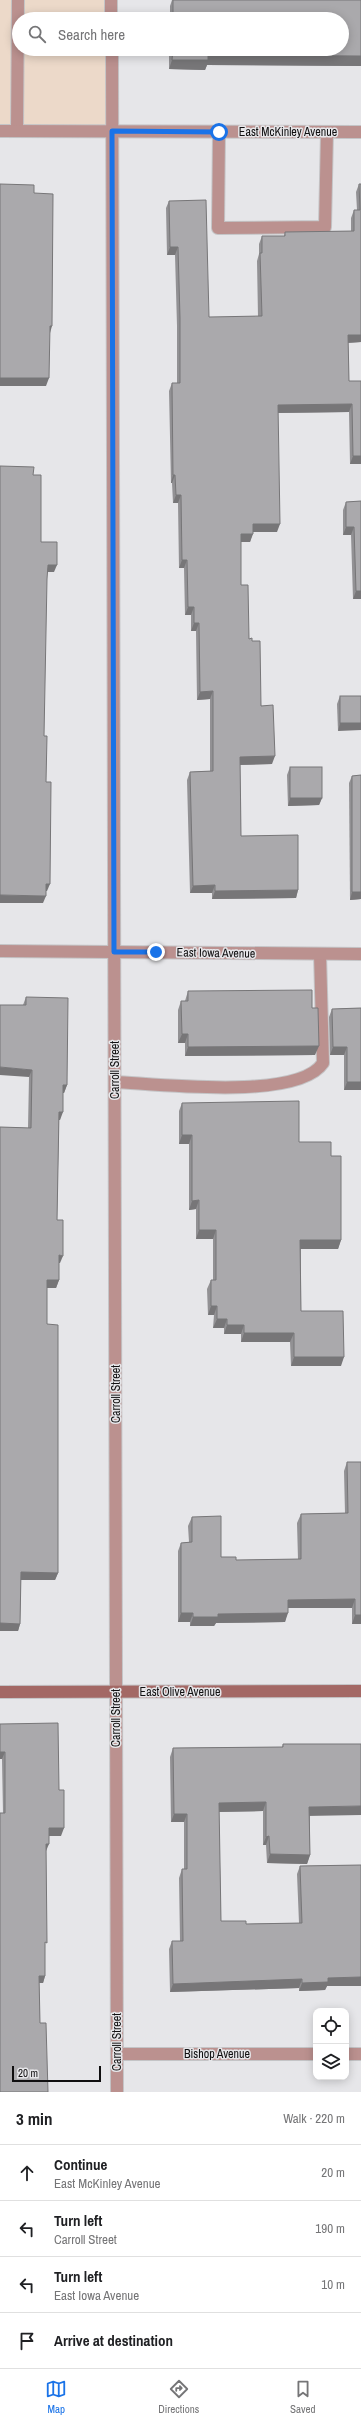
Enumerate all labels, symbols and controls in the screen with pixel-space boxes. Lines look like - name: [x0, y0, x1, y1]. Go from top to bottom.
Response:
- search box: [12, 12, 349, 56]
- icon: search: [26, 23, 48, 45]
- text: Search here: [58, 24, 125, 45]
- route start: [210, 123, 228, 141]
- street label: East McKinley Avenue: [239, 124, 337, 140]
- route end: [147, 943, 165, 961]
- street label: East Iowa Avenue: [177, 944, 255, 962]
- street label: Carroll Street: [107, 1041, 123, 1099]
- street label: Carroll Street: [108, 1365, 124, 1423]
- street label: East Olive Avenue: [140, 1684, 220, 1700]
- street label: Carroll Street: [108, 1689, 124, 1747]
- map controls: [313, 2008, 349, 2080]
- button: locate: [313, 2008, 349, 2044]
- street label: Carroll Street: [109, 2013, 125, 2071]
- button: layers: [313, 2044, 349, 2080]
- street label: Bishop Avenue: [184, 2046, 250, 2062]
- scale bar: [12, 2064, 101, 2083]
- text: 20 m: [18, 2066, 38, 2080]
- text: 3 min: [16, 2107, 52, 2130]
- text: Walk · 220 m: [283, 2110, 345, 2127]
- text: Continue: [54, 2154, 107, 2175]
- icon: ahead: [16, 2162, 38, 2184]
- text: 20 m: [321, 2164, 345, 2181]
- text: East McKinley Avenue: [54, 2175, 160, 2192]
- text: Turn left: [54, 2210, 102, 2231]
- icon: left: [16, 2218, 38, 2240]
- text: 190 m: [315, 2220, 345, 2237]
- text: Carroll Street: [54, 2231, 117, 2248]
- text: Turn left: [54, 2266, 102, 2287]
- icon: left: [16, 2274, 38, 2296]
- text: 10 m: [321, 2276, 345, 2293]
- text: East Iowa Avenue: [54, 2287, 139, 2304]
- icon: arrive: [16, 2330, 38, 2352]
- text: Arrive at destination: [54, 2330, 173, 2351]
- tab: Map: [45, 2378, 67, 2416]
- tab: Directions: [158, 2378, 199, 2416]
- tab: Saved: [290, 2378, 316, 2416]

